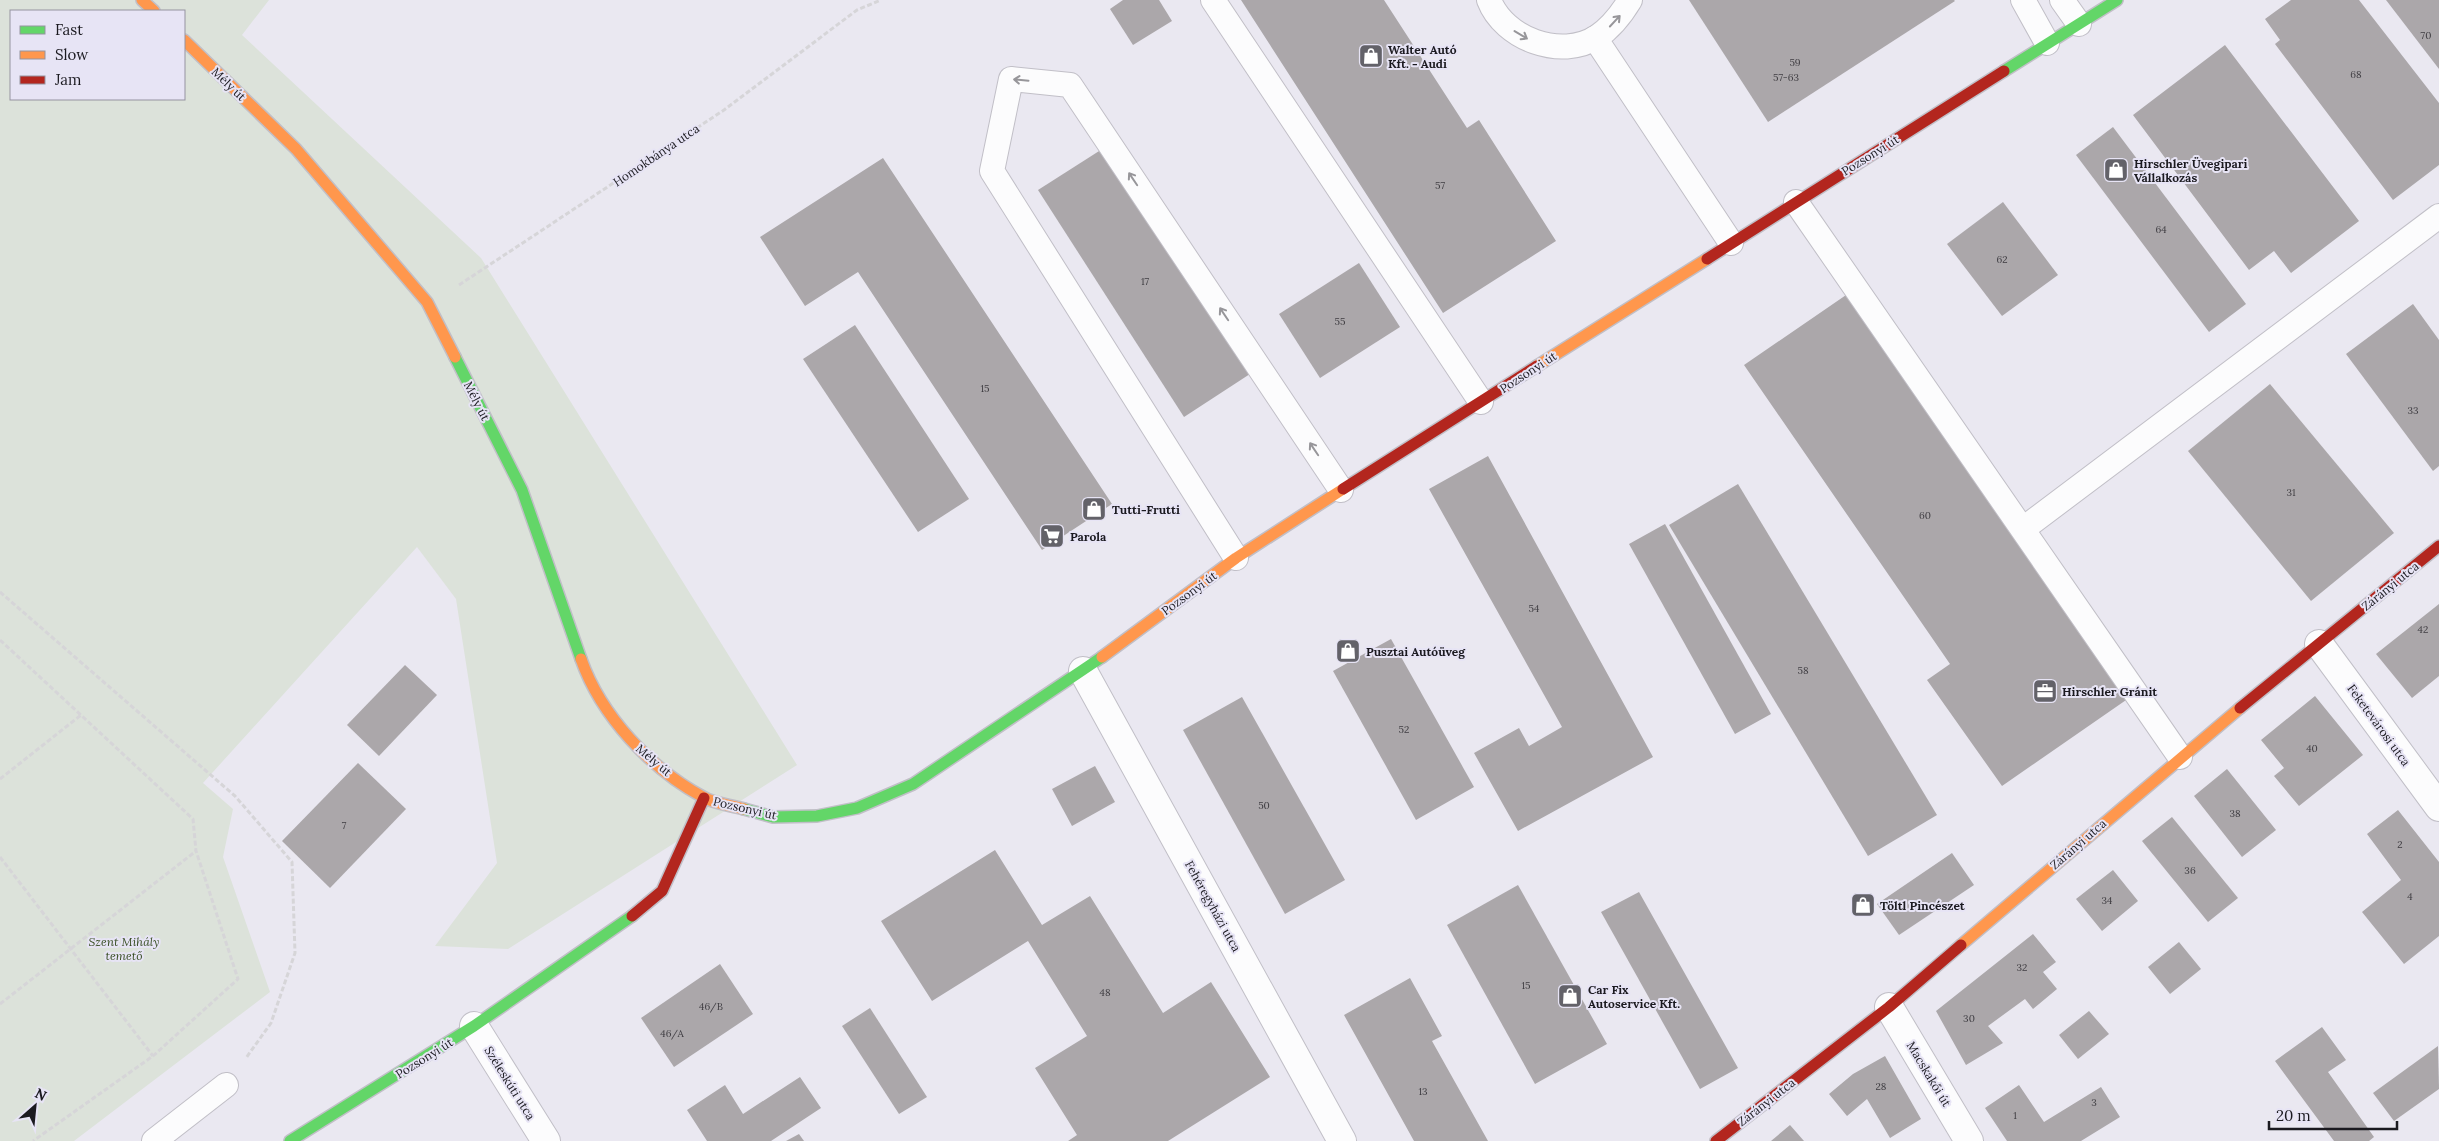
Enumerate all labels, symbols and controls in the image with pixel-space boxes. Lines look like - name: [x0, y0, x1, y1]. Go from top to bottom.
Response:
- legend: [10, 10, 185, 100]
- one-way arrow: [1609, 15, 1621, 27]
- text: Fast: [55, 20, 83, 39]
- house number: 70: [2421, 29, 2431, 42]
- one-way arrow: [1514, 31, 1528, 41]
- place label: Walter Autó Kft. - Audi: [1388, 42, 1457, 71]
- shop icon: Walter Autó Kft. - Audi: [1358, 43, 1384, 69]
- text: Slow: [55, 45, 88, 64]
- house number: 59: [1789, 56, 1801, 69]
- street label: Mély út: [209, 64, 250, 104]
- house number: 68: [2350, 68, 2362, 81]
- text: Jam: [54, 70, 82, 89]
- house number: 57-63: [1773, 71, 1799, 84]
- one-way arrow: [1014, 75, 1030, 85]
- street label: Homokbánya utca: [610, 121, 702, 189]
- street label: Pozsonyi út: [1839, 131, 1902, 179]
- place label: Hirschler Üvegipari Vállalkozás: [2134, 156, 2248, 185]
- shop icon: Hirschler Üvegipari Vállalkozás: [2103, 157, 2129, 183]
- one-way arrow: [1128, 172, 1138, 186]
- house number: 57: [1435, 179, 1445, 192]
- house number: 64: [2155, 223, 2167, 236]
- house number: 62: [1996, 253, 2008, 266]
- house number: 17: [1141, 275, 1150, 288]
- one-way arrow: [1218, 307, 1229, 321]
- house number: 55: [1335, 315, 1345, 328]
- street label: Pozsonyi út: [1497, 348, 1560, 396]
- street label: Mély út: [461, 379, 493, 423]
- house number: 15: [980, 382, 990, 395]
- house number: 33: [2407, 404, 2419, 417]
- one-way arrow: [1309, 442, 1319, 456]
- house number: 31: [2286, 486, 2296, 499]
- shop icon: Tutti-Frutti: [1081, 496, 1107, 522]
- place label: Tutti-Frutti: [1112, 502, 1180, 517]
- house number: 60: [1919, 509, 1931, 522]
- supermarket icon: Parola: [1039, 523, 1065, 549]
- place label: Parola: [1070, 529, 1107, 544]
- street label: Zárányi utca: [2358, 558, 2422, 614]
- street label: Pozsonyi út: [1158, 568, 1220, 618]
- house number: 54: [1529, 602, 1540, 615]
- house number: 42: [2418, 623, 2428, 636]
- shop icon: Pusztai Autóüveg: [1335, 638, 1361, 664]
- place label: Pusztai Autóüveg: [1366, 644, 1466, 659]
- house number: 58: [1797, 664, 1809, 677]
- office icon: Hirschler Gránit: [2032, 678, 2058, 704]
- street label: Feketevárosi utca: [2344, 681, 2414, 769]
- place label: Hirschler Gránit: [2062, 684, 2158, 699]
- house number: 52: [1399, 723, 1409, 736]
- street label: Mély út: [633, 741, 675, 779]
- house number: 40: [2306, 742, 2318, 755]
- street label: Pozsonyi út: [712, 793, 779, 823]
- house number: 50: [1258, 799, 1270, 812]
- house number: 38: [2229, 807, 2241, 820]
- street label: Zárányi utca: [2047, 816, 2109, 872]
- house number: 7: [342, 819, 347, 832]
- house number: 2: [2397, 838, 2403, 851]
- street label: Fehéregyházi utca: [1182, 858, 1244, 954]
- house number: 36: [2184, 864, 2196, 877]
- house number: 4: [2407, 890, 2413, 903]
- shop icon: Töltl Pincészet: [1850, 892, 1876, 918]
- house number: 34: [2102, 894, 2113, 907]
- place label: Töltl Pincészet: [1880, 898, 1966, 913]
- park label: Szent Mihály temető: [89, 934, 159, 963]
- house number: 32: [2017, 961, 2027, 974]
- house number: 15: [1521, 979, 1531, 992]
- place label: Car Fix Autoservice Kft.: [1588, 982, 1680, 1011]
- shop icon: Car Fix Autoservice Kft.: [1557, 983, 1583, 1009]
- house number: 48: [1099, 986, 1111, 999]
- house number: 46/B: [699, 1000, 723, 1013]
- house number: 30: [1963, 1012, 1975, 1025]
- house number: 46/A: [660, 1027, 684, 1040]
- street label: Pozsonyi út: [393, 1034, 456, 1082]
- street label: Macskakői út: [1904, 1039, 1955, 1110]
- street label: Széleskúti utca: [481, 1043, 539, 1123]
- street label: Zárányi utca: [1734, 1075, 1798, 1129]
- house number: 28: [1876, 1080, 1887, 1093]
- north arrow: [10, 1081, 60, 1131]
- text: N: [32, 1084, 50, 1105]
- house number: 13: [1418, 1085, 1428, 1098]
- house number: 3: [2091, 1096, 2097, 1109]
- scale bar: [2269, 1098, 2396, 1130]
- text: 20 m: [2276, 1106, 2311, 1125]
- house number: 1: [2013, 1109, 2017, 1122]

